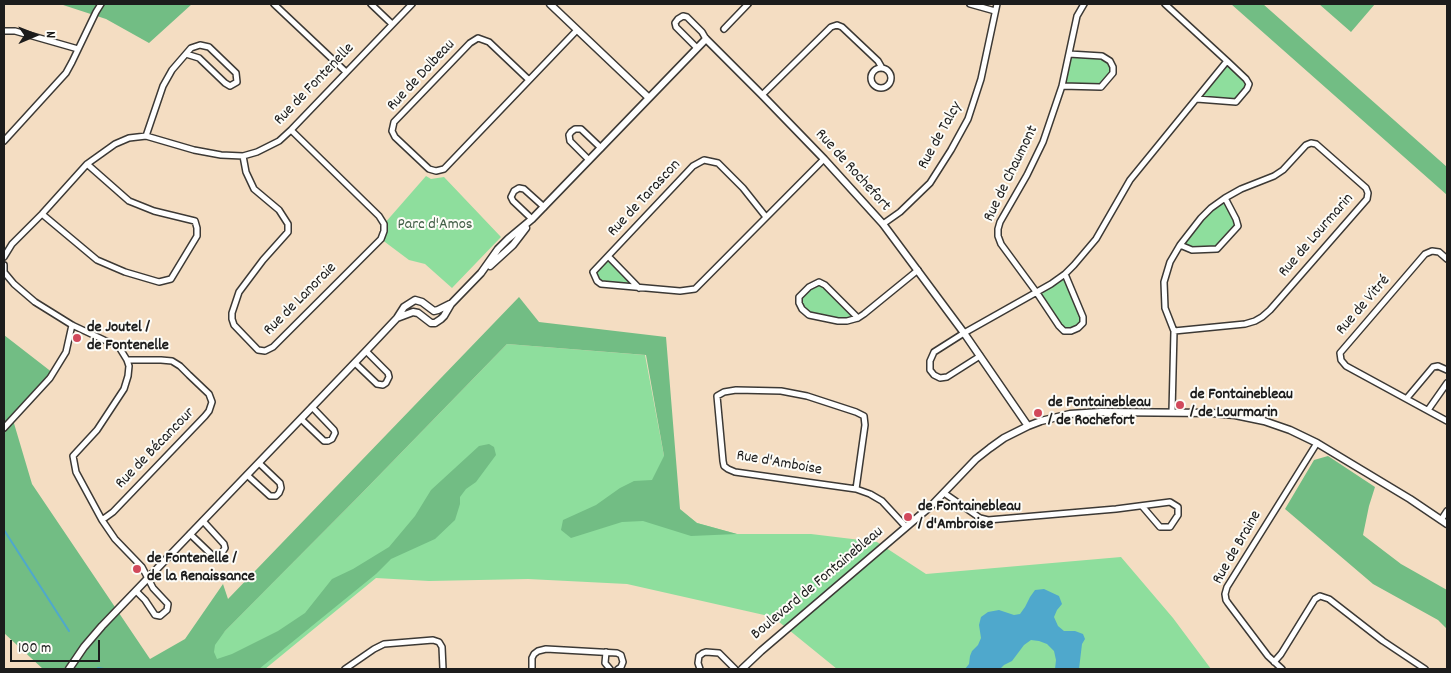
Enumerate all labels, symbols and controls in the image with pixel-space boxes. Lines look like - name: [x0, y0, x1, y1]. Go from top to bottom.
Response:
- north arrow: [10, 10, 60, 60]
- text: N: [40, 31, 60, 38]
- street label: Rue de Dolbeau: [384, 36, 460, 116]
- street label: Rue de Fontenelle: [271, 40, 359, 130]
- street label: Rue de Talcy: [915, 99, 967, 173]
- street label: Rue de Chaumont: [980, 123, 1044, 225]
- street label: Rue de Rochefort: [810, 126, 894, 216]
- street label: Rue de Tarascon: [604, 156, 686, 242]
- street label: Rue de Lourmarin: [1275, 190, 1359, 282]
- park label: Parc d'Amos: [397, 216, 473, 236]
- street label: Rue de Lanoraie: [260, 259, 342, 341]
- street label: Rue de Vitré: [1333, 272, 1395, 340]
- place label: de Joutel / de Fontenelle: [87, 319, 169, 357]
- marker: de Joutel / de Fontenelle: [71, 332, 83, 344]
- place label: de Fontainebleau / de Lourmarin: [1190, 386, 1293, 424]
- place label: de Fontainebleau / de Rochefort: [1048, 394, 1151, 432]
- marker: de Fontainebleau / de Lourmarin: [1174, 399, 1186, 411]
- street label: Rue de Bécancour: [112, 404, 200, 494]
- marker: de Fontainebleau / de Rochefort: [1032, 407, 1044, 419]
- street label: Rue d'Amboise: [735, 447, 823, 481]
- place label: de Fontainebleau / d'Ambroise: [918, 498, 1021, 536]
- street label: Rue de Braine: [1209, 508, 1267, 588]
- marker: de Fontainebleau / d'Ambroise: [902, 511, 914, 523]
- street label: Boulevard de Fontainebleau: [748, 523, 888, 645]
- place label: de Fontenelle / de la Renaissance: [147, 550, 255, 588]
- marker: de Fontenelle / de la Renaissance: [131, 563, 143, 575]
- scale bar: [12, 630, 102, 662]
- text: 100 m: [18, 638, 51, 660]

